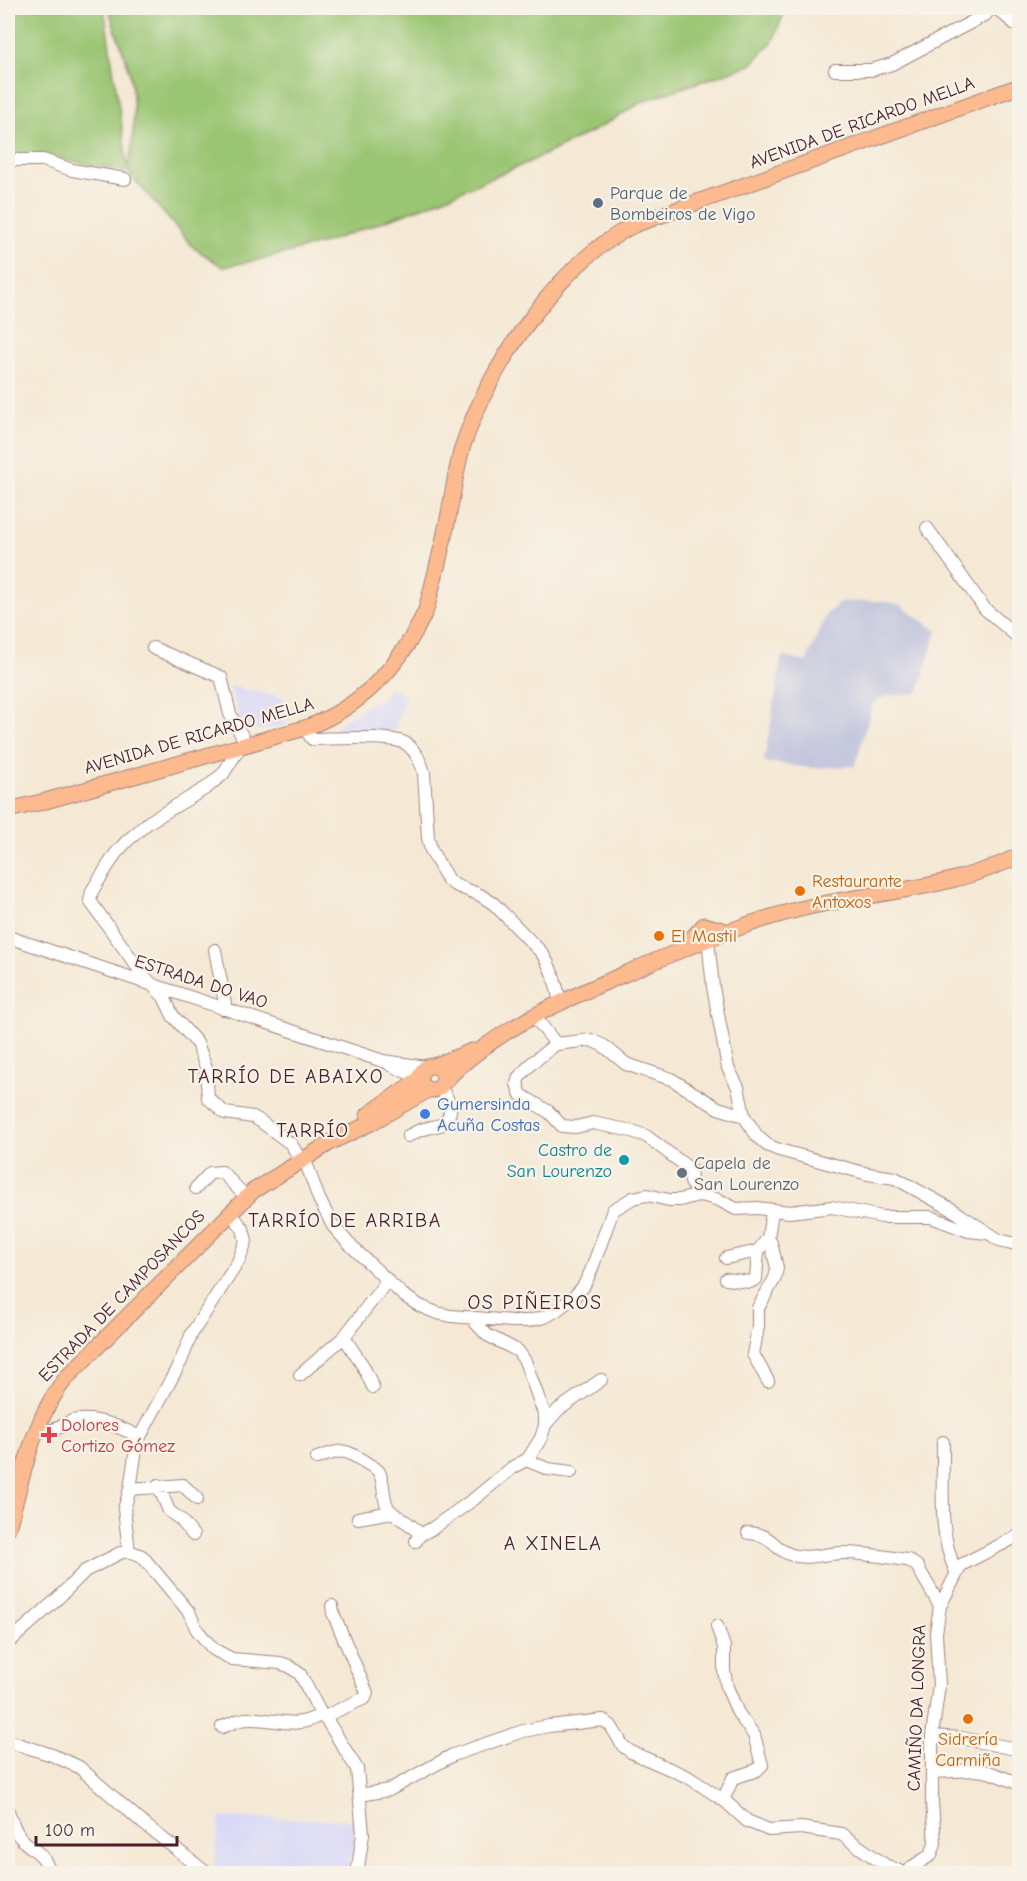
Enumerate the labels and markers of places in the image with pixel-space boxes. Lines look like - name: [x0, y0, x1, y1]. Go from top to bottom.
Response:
- place label: Parque de Bombeiros de Vigo: [610, 183, 755, 225]
- marker: Parque de Bombeiros de Vigo: [591, 196, 605, 210]
- place label: Restaurante Antoxos: [812, 871, 902, 913]
- marker: Restaurante Antoxos: [793, 884, 807, 898]
- place label: El Mastil: [671, 926, 737, 947]
- marker: El Mastil: [652, 929, 666, 943]
- place label: Gumersinda Acuña Costas: [437, 1094, 540, 1136]
- marker: Gumersinda Acuña Costas: [418, 1107, 432, 1121]
- place label: Castro de San Lourenzo: [507, 1140, 612, 1182]
- marker: Castro de San Lourenzo: [617, 1153, 631, 1167]
- place label: Capela de San Lourenzo: [694, 1153, 799, 1195]
- marker: Capela de San Lourenzo: [675, 1166, 689, 1180]
- place label: Dolores Cortizo Gómez: [61, 1415, 175, 1457]
- marker: Dolores Cortizo Gómez: [42, 1428, 56, 1442]
- marker: Sidrería Carmiña: [961, 1712, 975, 1726]
- place label: Sidrería Carmiña: [935, 1729, 1001, 1771]

